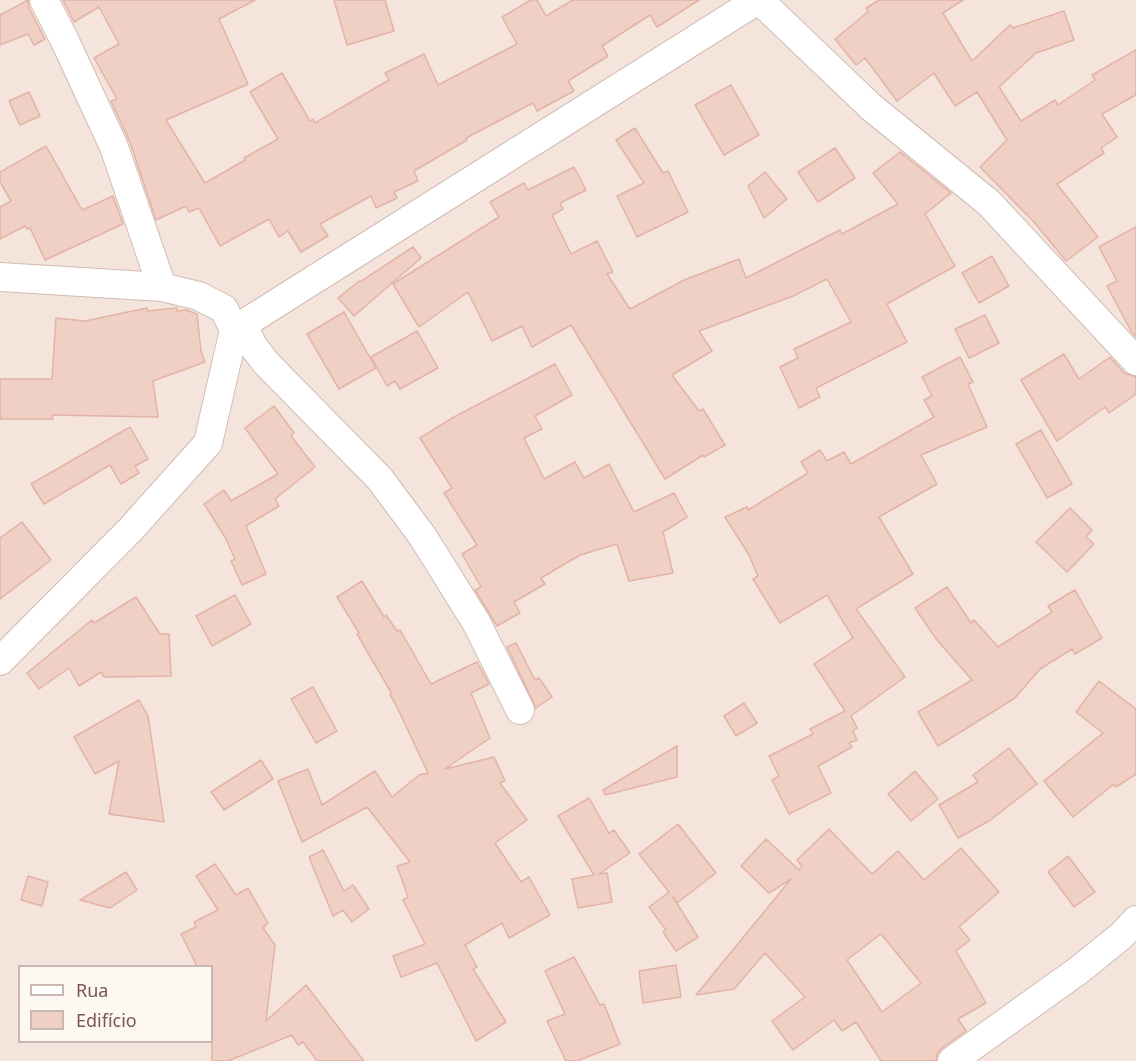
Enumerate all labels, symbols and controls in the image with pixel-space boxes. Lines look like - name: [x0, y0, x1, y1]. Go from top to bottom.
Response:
- legend: [18, 965, 213, 1043]
- text: Rua: [76, 978, 108, 1002]
- text: Edifício: [76, 1008, 137, 1032]

